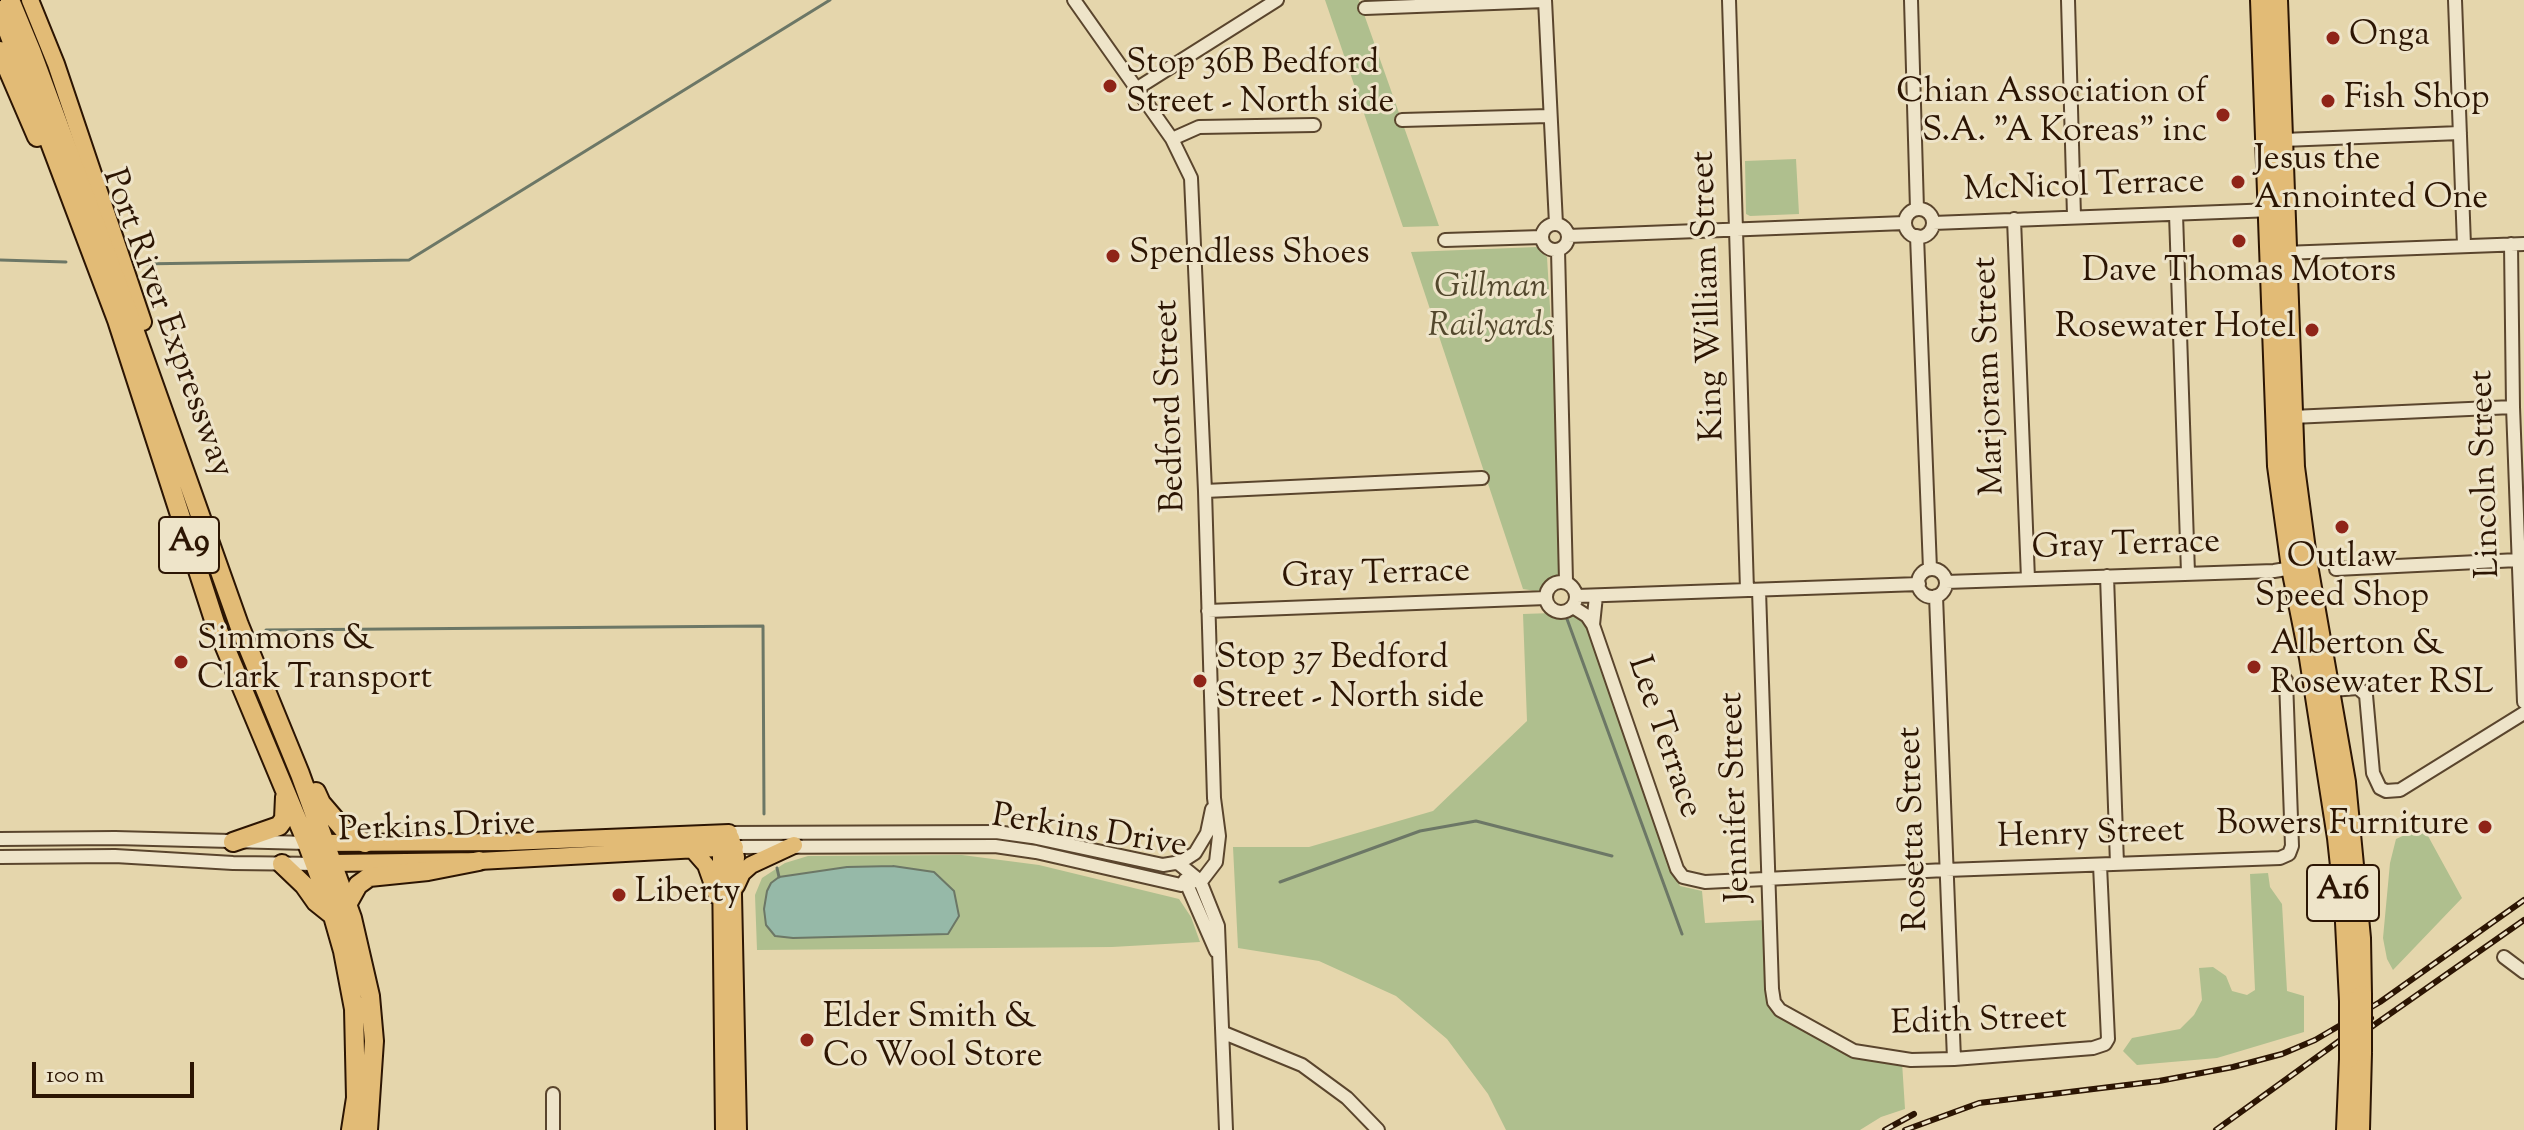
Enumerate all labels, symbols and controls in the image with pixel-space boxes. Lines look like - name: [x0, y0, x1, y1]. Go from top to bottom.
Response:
- place label: Onga: [2349, 18, 2430, 58]
- marker: Onga: [2324, 29, 2342, 47]
- place label: Stop 36B Bedford Street - North side: [1126, 46, 1394, 126]
- place label: Chian Association of S.A. "A Koreas" inc: [1896, 75, 2207, 154]
- marker: Stop 36B Bedford Street - North side: [1101, 77, 1119, 95]
- place label: Fish Shop: [2344, 81, 2490, 121]
- marker: Fish Shop: [2319, 92, 2337, 110]
- marker: Chian Association of S.A. "A Koreas" inc: [2214, 106, 2232, 124]
- place label: Jesus the Annointed One: [2254, 142, 2488, 222]
- street label: King William Street: [1686, 150, 1736, 442]
- street label: Port River Expressway: [90, 164, 240, 484]
- street label: McNicol Terrace: [1963, 164, 2205, 214]
- marker: Jesus the Annointed One: [2229, 173, 2247, 191]
- marker: Dave Thomas Motors: [2230, 232, 2248, 250]
- place label: Spendless Shoes: [1129, 236, 1370, 276]
- marker: Spendless Shoes: [1104, 247, 1122, 265]
- place label: Dave Thomas Motors: [2082, 254, 2396, 294]
- street label: Marjoram Street: [1967, 256, 2017, 496]
- park label: Gillman Railyards: [1428, 270, 1554, 350]
- street label: Bedford Street: [1149, 299, 1197, 513]
- place label: Rosewater Hotel: [2055, 310, 2296, 350]
- marker: Rosewater Hotel: [2303, 321, 2321, 339]
- street label: Lincoln Street: [2464, 369, 2512, 579]
- road number: A9: [159, 517, 219, 573]
- marker: Outlaw Speed Shop: [2333, 518, 2351, 536]
- street label: Gray Terrace: [2031, 524, 2221, 572]
- place label: Outlaw Speed Shop: [2255, 540, 2429, 620]
- street label: Gray Terrace: [1281, 553, 1471, 601]
- place label: Simmons & Clark Transport: [197, 622, 432, 702]
- place label: Alberton & Rosewater RSL: [2270, 627, 2494, 706]
- place label: Stop 37 Bedford Street - North side: [1216, 641, 1484, 720]
- street label: Lee Terrace: [1615, 652, 1709, 824]
- marker: Simmons & Clark Transport: [172, 653, 190, 671]
- marker: Alberton & Rosewater RSL: [2245, 658, 2263, 676]
- marker: Stop 37 Bedford Street - North side: [1191, 672, 1209, 690]
- street label: Jennifer Street: [1714, 691, 1762, 903]
- street label: Rosetta Street: [1892, 726, 1940, 932]
- street label: Perkins Drive: [989, 798, 1189, 870]
- street label: Perkins Drive: [338, 806, 536, 854]
- place label: Bowers Furniture: [2216, 807, 2469, 847]
- street label: Henry Street: [1997, 813, 2185, 861]
- marker: Bowers Furniture: [2476, 818, 2494, 836]
- road number: A16: [2307, 865, 2379, 921]
- place label: Liberty: [635, 875, 741, 915]
- marker: Liberty: [610, 886, 628, 904]
- place label: Elder Smith & Co Wool Store: [823, 1000, 1043, 1080]
- street label: Edith Street: [1890, 1001, 2068, 1047]
- marker: Elder Smith & Co Wool Store: [798, 1031, 816, 1049]
- scale bar: [36, 1046, 198, 1096]
- text: 100 m: [46, 1059, 104, 1093]

